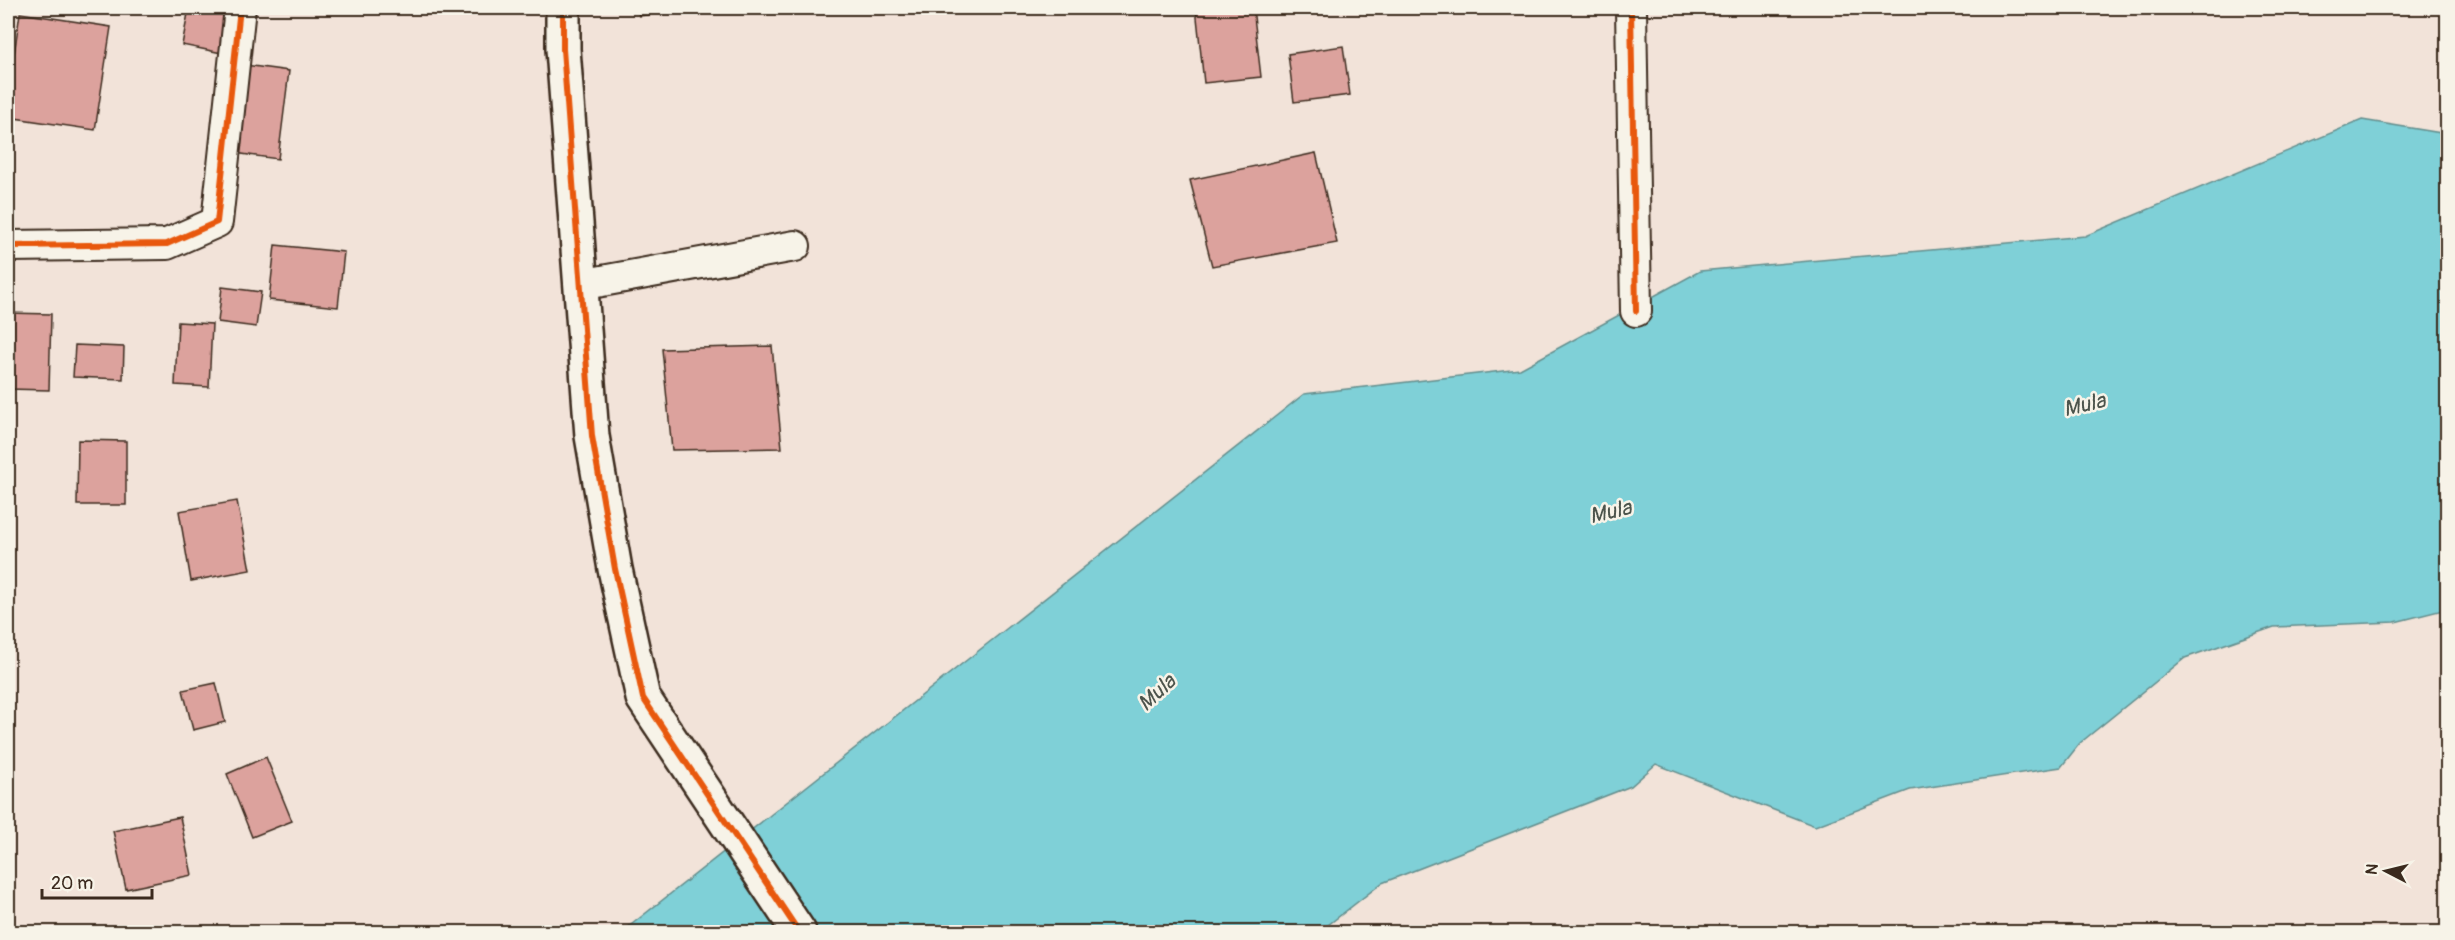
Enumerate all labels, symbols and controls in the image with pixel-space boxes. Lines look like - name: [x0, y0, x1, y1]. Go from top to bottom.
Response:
- water label: Mula: [2060, 386, 2110, 423]
- water label: Mula: [1586, 493, 1636, 530]
- water label: Mula: [1132, 667, 1183, 717]
- north arrow: [2356, 841, 2416, 901]
- scale bar: [42, 862, 152, 900]
- text: N: [2362, 863, 2383, 876]
- text: 20 m: [51, 872, 93, 895]

